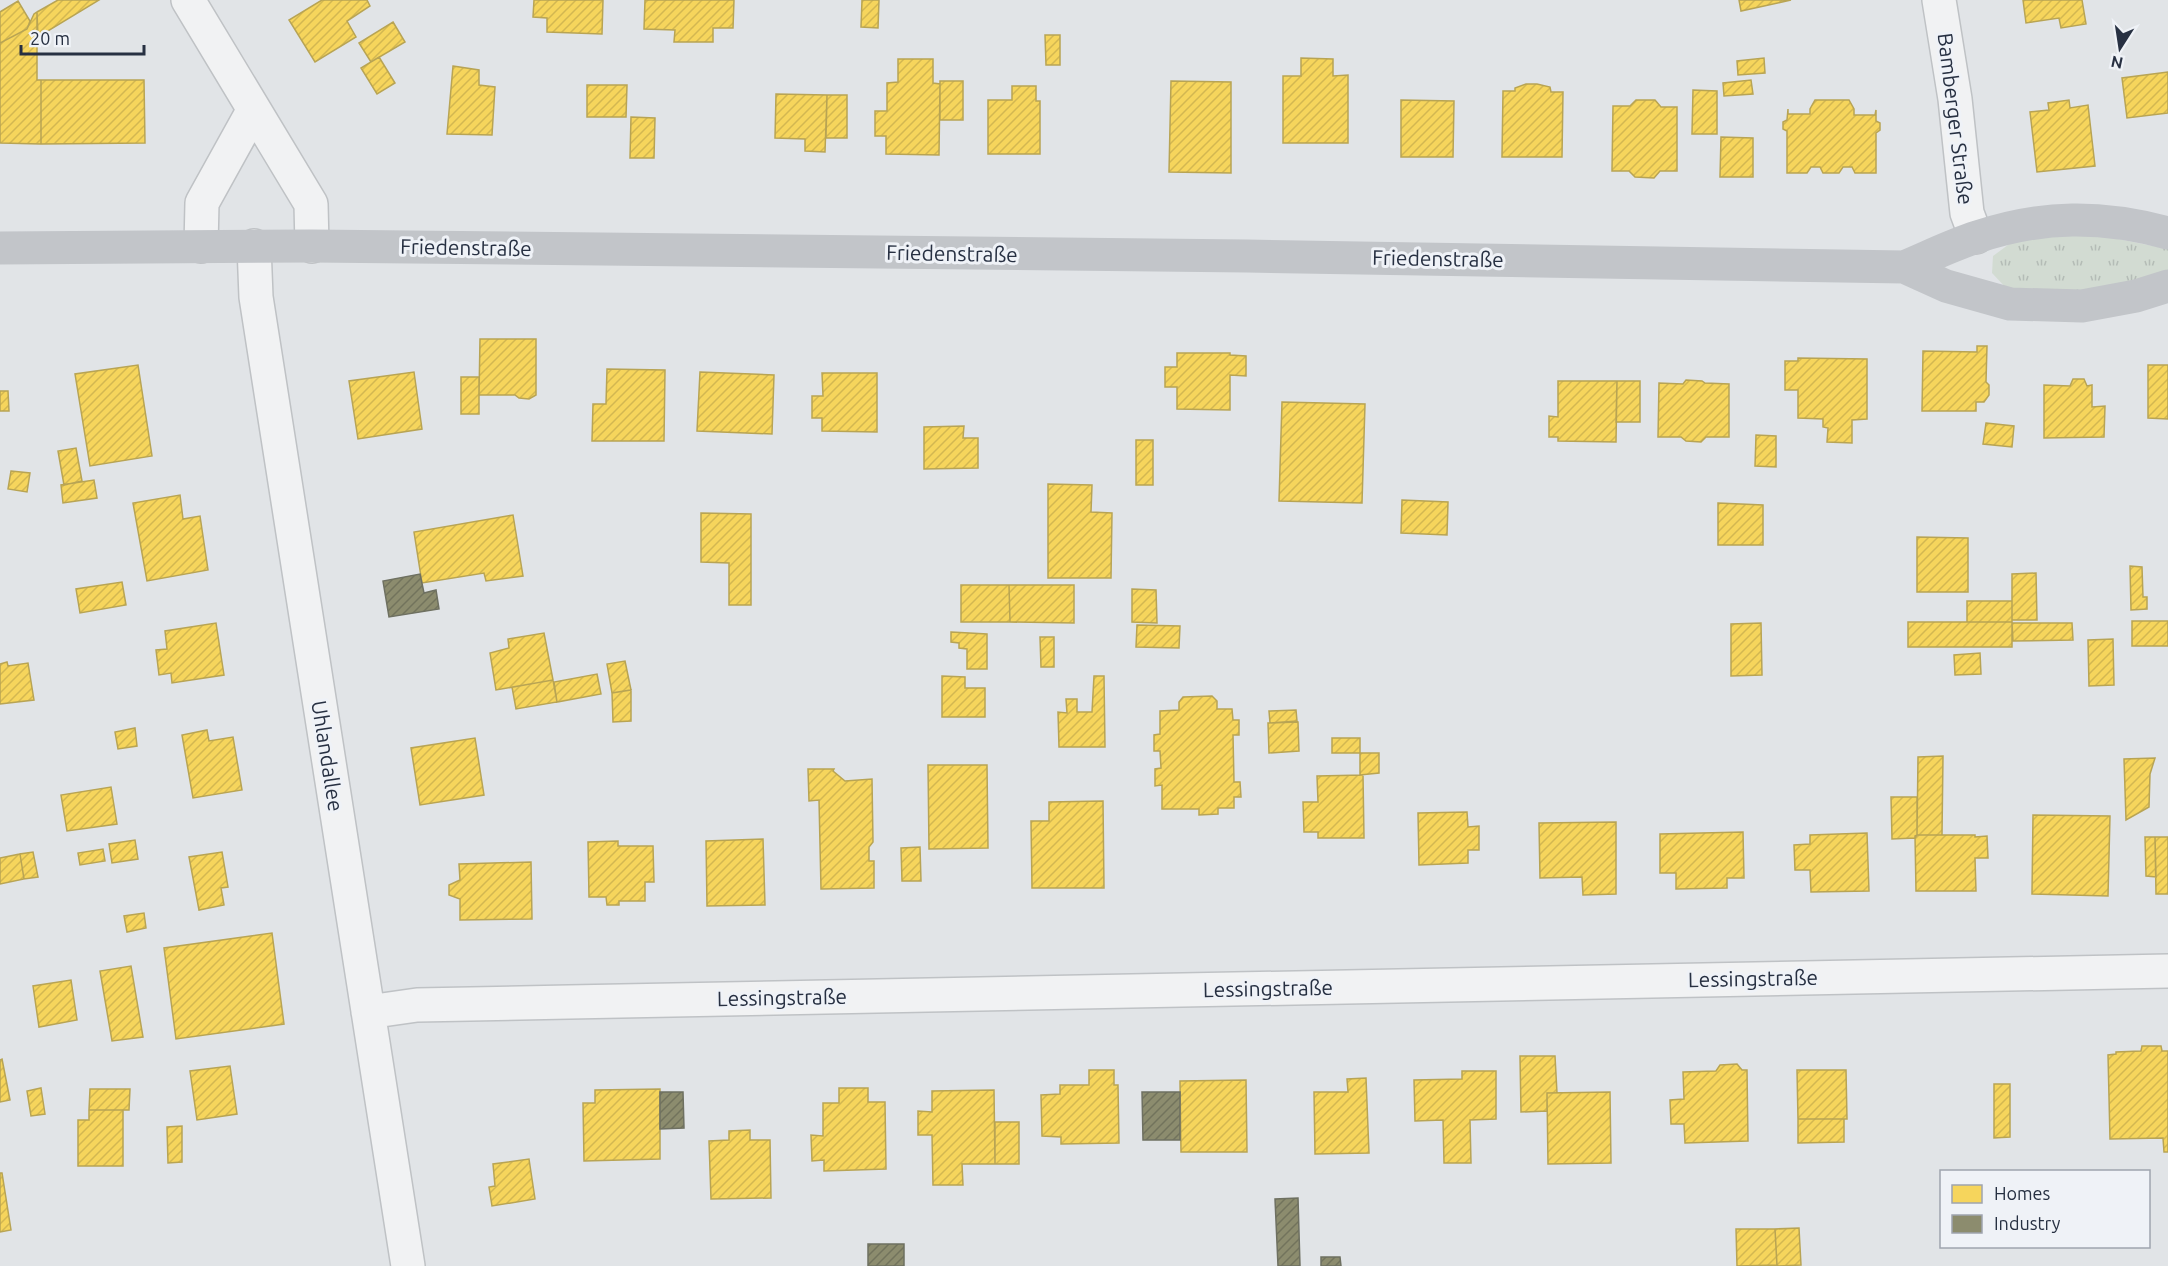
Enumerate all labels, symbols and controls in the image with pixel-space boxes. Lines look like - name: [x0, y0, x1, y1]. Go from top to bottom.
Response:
- scale bar: [21, 18, 144, 56]
- north arrow: [2090, 18, 2150, 78]
- text: 20 m: [30, 28, 70, 48]
- street label: Bamberger Straße: [1934, 32, 1978, 206]
- text: N: [2109, 53, 2125, 73]
- street label: Friedenstraße: [400, 234, 532, 260]
- street label: Friedenstraße: [886, 240, 1018, 266]
- street label: Friedenstraße: [1372, 245, 1504, 271]
- street label: Uhlandallee: [307, 699, 349, 813]
- street label: Lessingstraße: [1688, 965, 1818, 991]
- street label: Lessingstraße: [1203, 975, 1333, 1001]
- street label: Lessingstraße: [717, 984, 847, 1010]
- legend: [1940, 1170, 2150, 1248]
- text: Homes: [1994, 1183, 2051, 1203]
- text: Industry: [1994, 1213, 2061, 1233]

